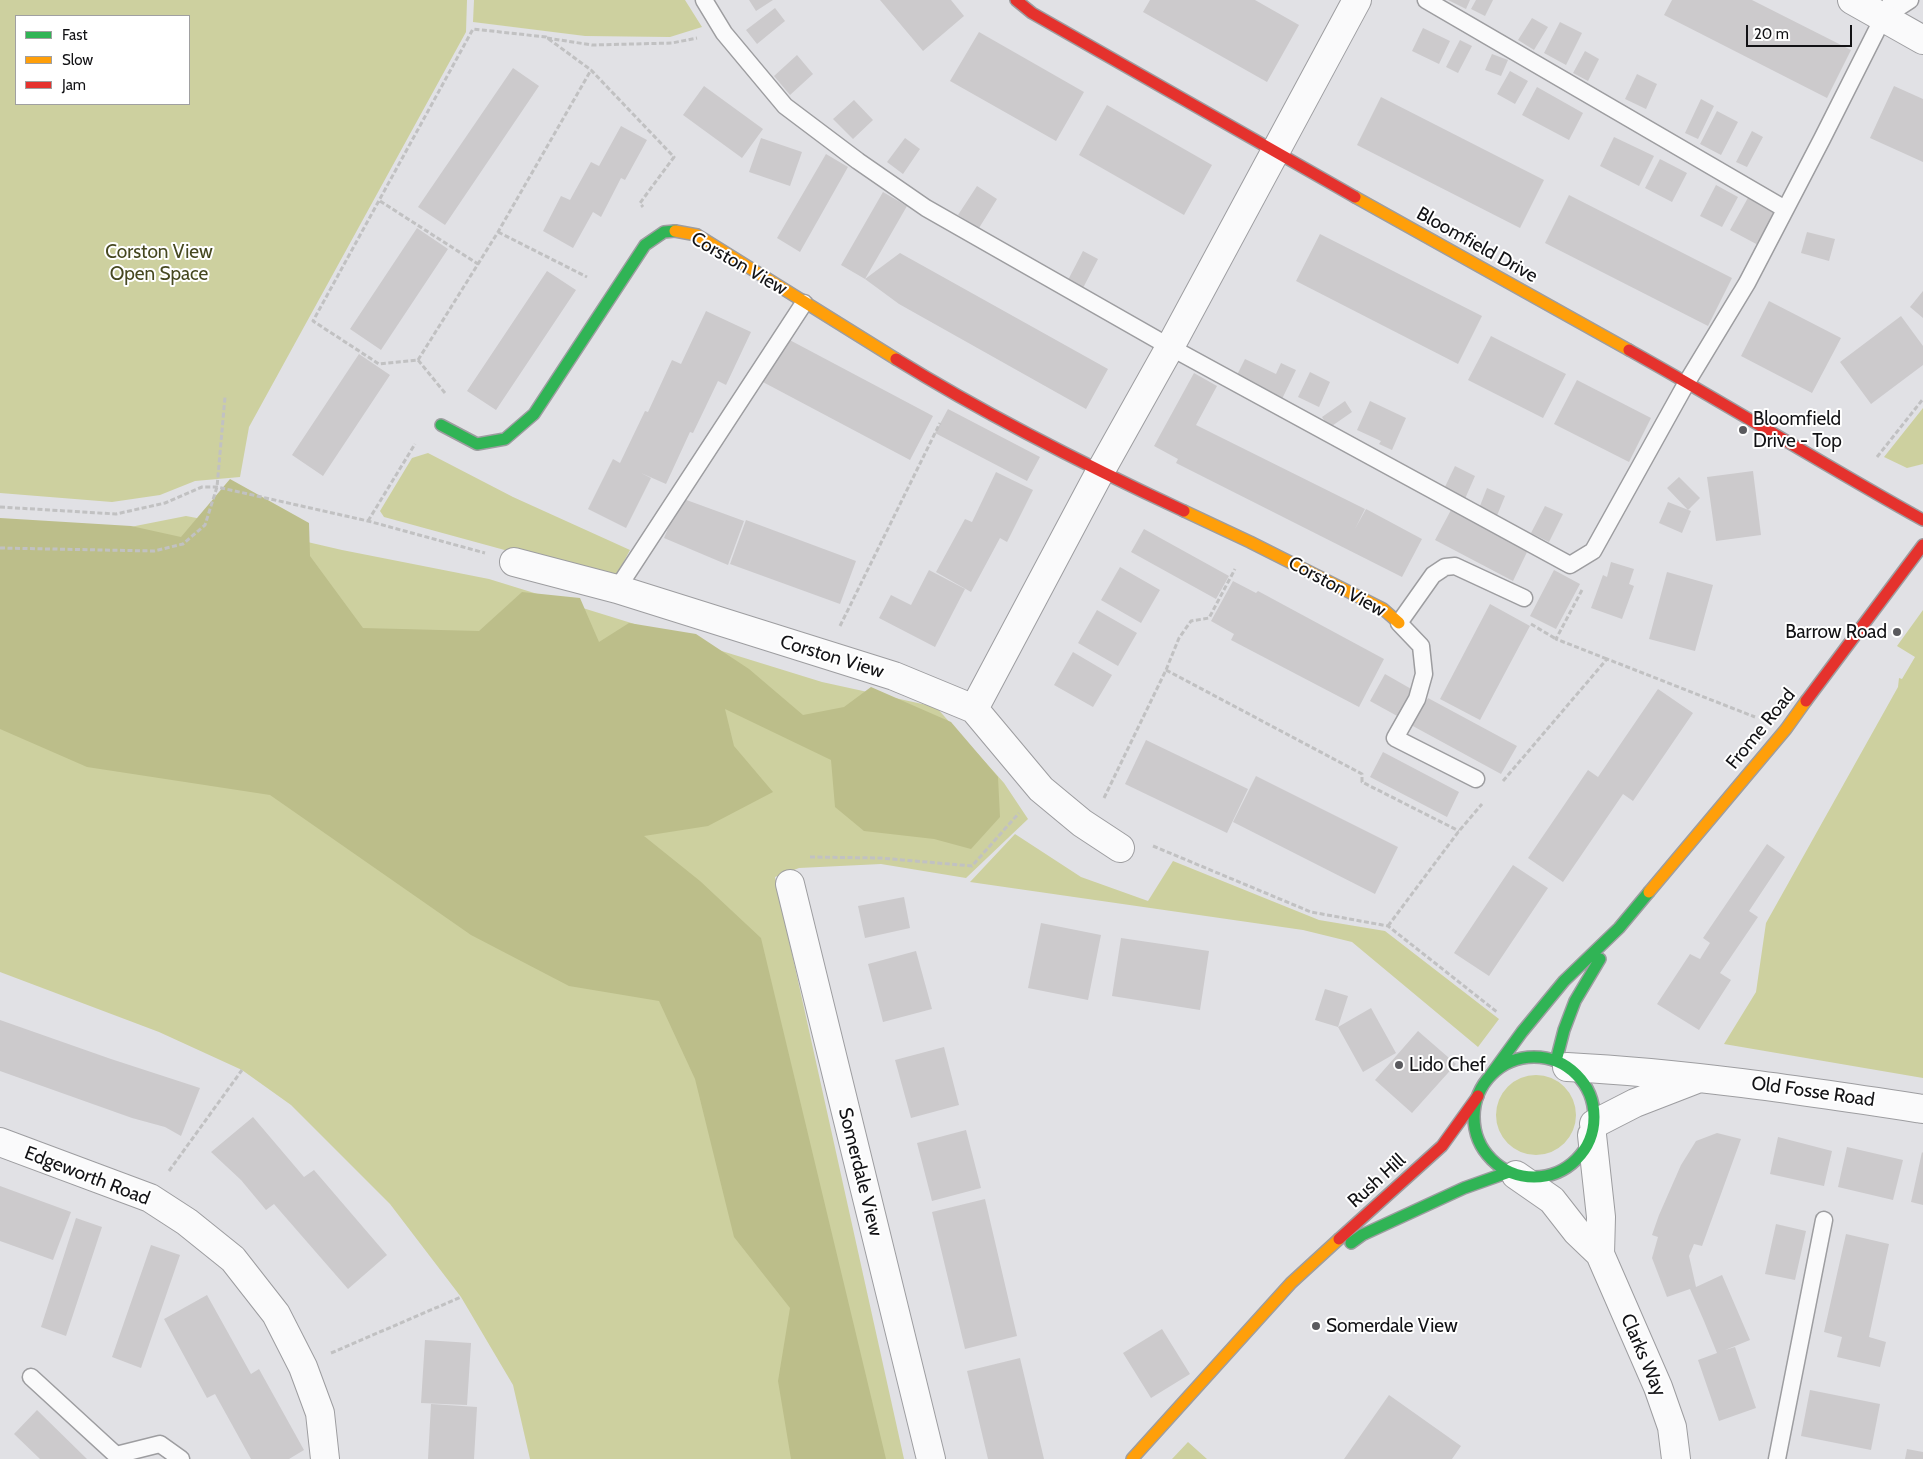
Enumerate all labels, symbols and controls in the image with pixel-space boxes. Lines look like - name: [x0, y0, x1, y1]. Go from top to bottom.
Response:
- legend: [15, 15, 190, 105]
- scale bar: [1748, 15, 1854, 47]
- text: 20 m: [1754, 25, 1789, 43]
- text: Fast: [62, 26, 87, 44]
- text: Slow: [62, 51, 93, 69]
- text: Jam: [62, 76, 86, 94]
- street label: Bloomfield Drive: [1412, 202, 1542, 288]
- street label: Corston View: [687, 227, 791, 301]
- park label: Corston View Open Space: [105, 241, 213, 285]
- place label: Bloomfield Drive - Top: [1753, 408, 1842, 452]
- marker: Bloomfield Drive - Top: [1737, 424, 1749, 436]
- street label: Corston View: [1284, 552, 1390, 622]
- place label: Barrow Road: [1785, 621, 1887, 643]
- marker: Barrow Road: [1891, 626, 1903, 638]
- street label: Corston View: [777, 630, 887, 684]
- street label: Frome Road: [1722, 684, 1800, 774]
- place label: Lido Chef: [1409, 1054, 1486, 1076]
- marker: Lido Chef: [1393, 1059, 1405, 1071]
- street label: Old Fosse Road: [1750, 1072, 1876, 1112]
- street label: Somerdale View: [833, 1105, 887, 1239]
- street label: Edgeworth Road: [21, 1142, 153, 1210]
- street label: Rush Hill: [1343, 1149, 1411, 1213]
- street label: Clarks Way: [1615, 1310, 1671, 1400]
- place label: Somerdale View: [1326, 1315, 1458, 1337]
- marker: Somerdale View: [1310, 1320, 1322, 1332]

